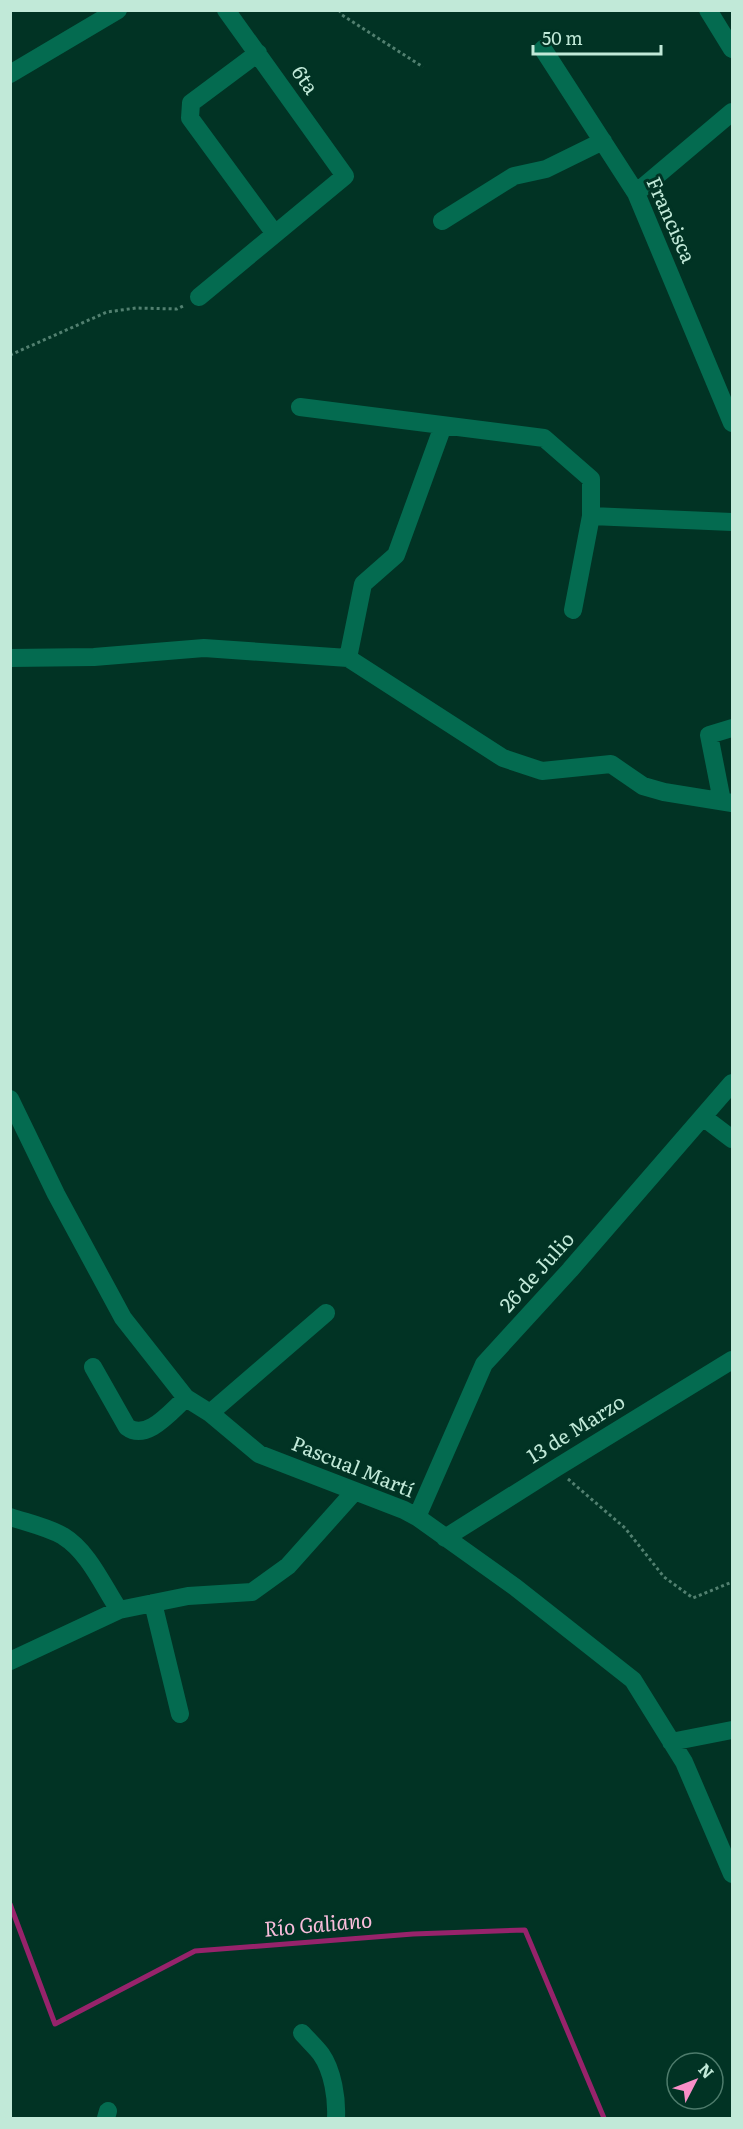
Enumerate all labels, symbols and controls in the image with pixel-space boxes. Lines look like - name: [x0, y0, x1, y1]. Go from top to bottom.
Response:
- scale bar: [533, 18, 660, 56]
- text: 50 m: [542, 24, 583, 51]
- street label: 6ta: [286, 58, 327, 100]
- street label: Francisca: [641, 171, 705, 267]
- street label: 26 de Julio: [491, 1224, 580, 1318]
- street label: 13 de Marzo: [520, 1385, 630, 1469]
- street label: Pascual Martí: [288, 1427, 420, 1504]
- water label: Río Galiano: [262, 1902, 373, 1943]
- north arrow: [665, 2051, 725, 2111]
- text: N: [693, 2057, 720, 2083]

